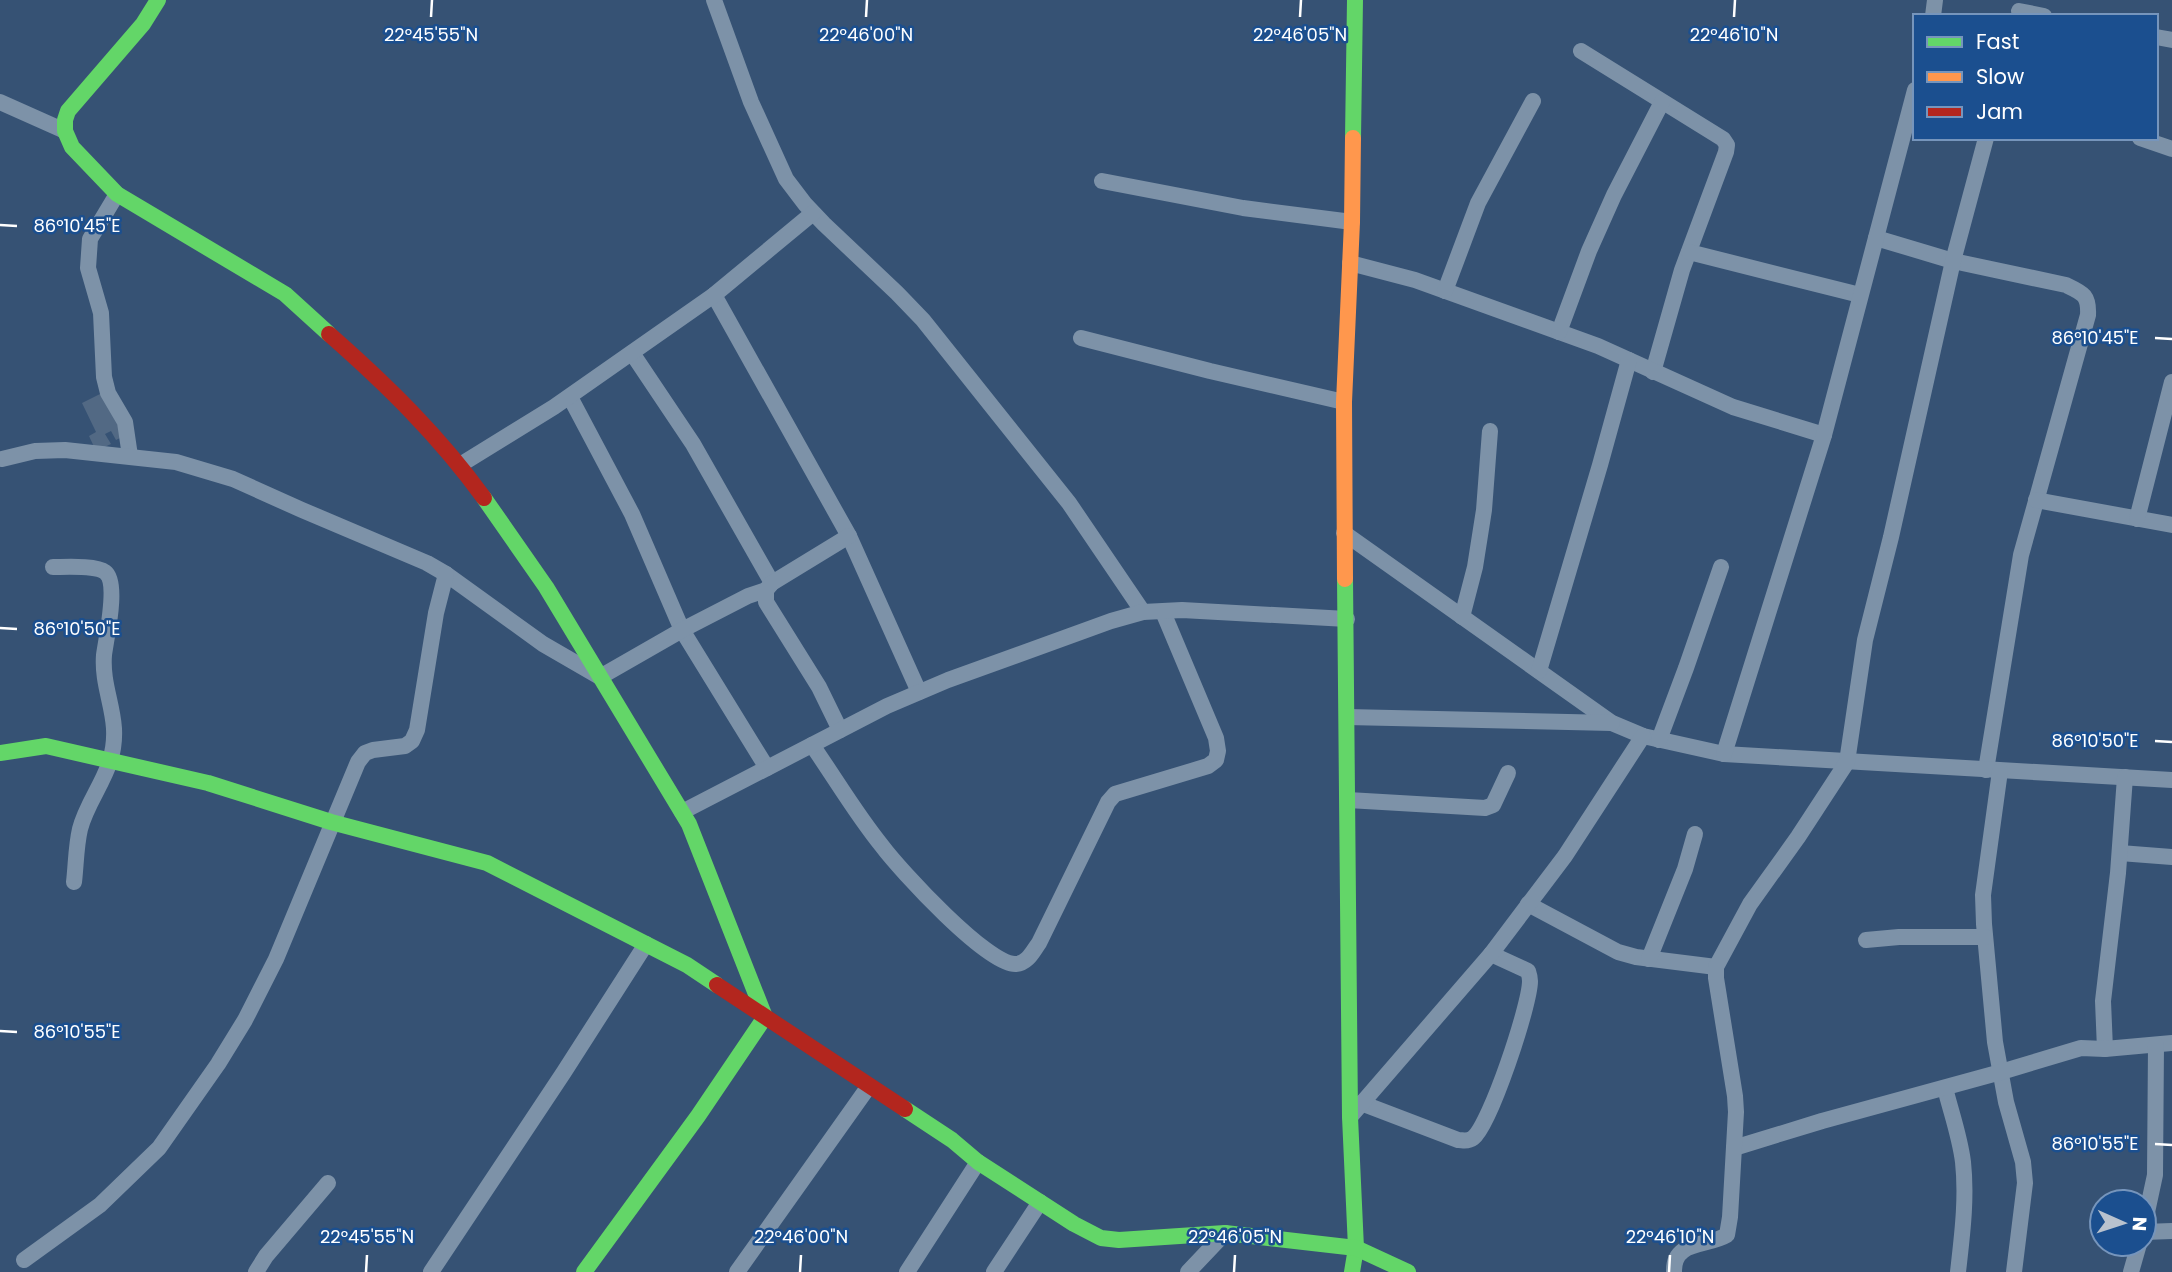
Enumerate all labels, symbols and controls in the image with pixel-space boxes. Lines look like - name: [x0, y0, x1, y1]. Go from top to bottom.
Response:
- legend: [1913, 14, 2158, 140]
- text: 22°45'55"N: [384, 22, 478, 47]
- text: 22°46'00"N: [819, 22, 913, 47]
- text: 22°46'05"N: [1253, 22, 1347, 47]
- text: 22°46'10"N: [1690, 22, 1778, 47]
- text: Fast: [1976, 27, 2019, 56]
- text: Slow: [1976, 62, 2024, 91]
- text: Jam: [1976, 97, 2023, 126]
- text: 86°10'45"E: [33, 213, 121, 238]
- text: 86°10'45"E: [2051, 325, 2139, 350]
- text: 86°10'50"E: [33, 616, 121, 641]
- text: 86°10'50"E: [2051, 728, 2139, 753]
- text: 86°10'55"E: [33, 1019, 121, 1044]
- text: 86°10'55"E: [2051, 1131, 2139, 1156]
- north arrow: [2088, 1188, 2158, 1258]
- text: N: [2126, 1216, 2153, 1232]
- text: 22°45'55"N: [320, 1224, 414, 1249]
- text: 22°46'00"N: [754, 1224, 848, 1249]
- text: 22°46'05"N: [1188, 1224, 1282, 1249]
- text: 22°46'10"N: [1626, 1224, 1714, 1249]

